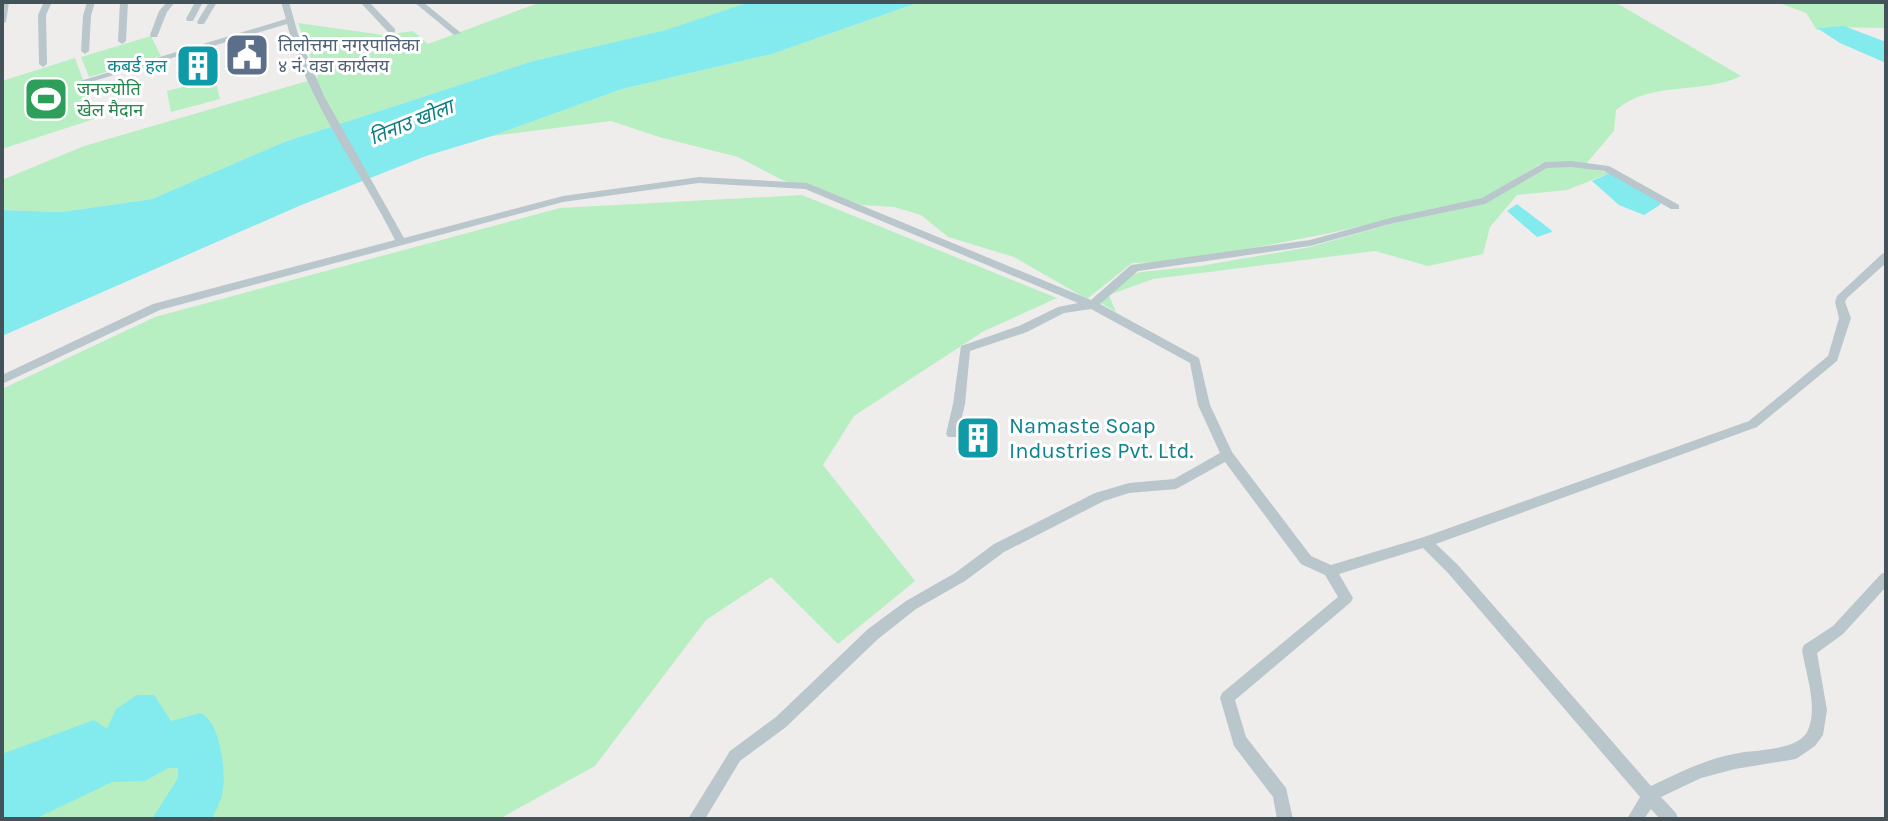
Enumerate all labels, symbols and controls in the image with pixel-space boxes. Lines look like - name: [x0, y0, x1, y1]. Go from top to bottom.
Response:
- public building icon: तिलोत्तमा नगरपालिका ४ नं. वडा कार्यलय: [223, 31, 271, 79]
- place label: तिलोत्तमा नगरपालिका ४ नं. वडा कार्यलय: [278, 34, 420, 77]
- building icon: कबर्ड हल: [174, 42, 222, 90]
- place label: कबर्ड हल: [107, 55, 168, 77]
- sports icon: जनज्योति खेल मैदान: [22, 75, 70, 123]
- place label: जनज्योति खेल मैदान: [77, 78, 144, 121]
- water label: तिनाउ खोला: [366, 94, 460, 150]
- place label: Namaste Soap Industries Pvt. Ltd.: [1009, 413, 1193, 464]
- building icon: Namaste Soap Industries Pvt. Ltd.: [954, 414, 1002, 462]

